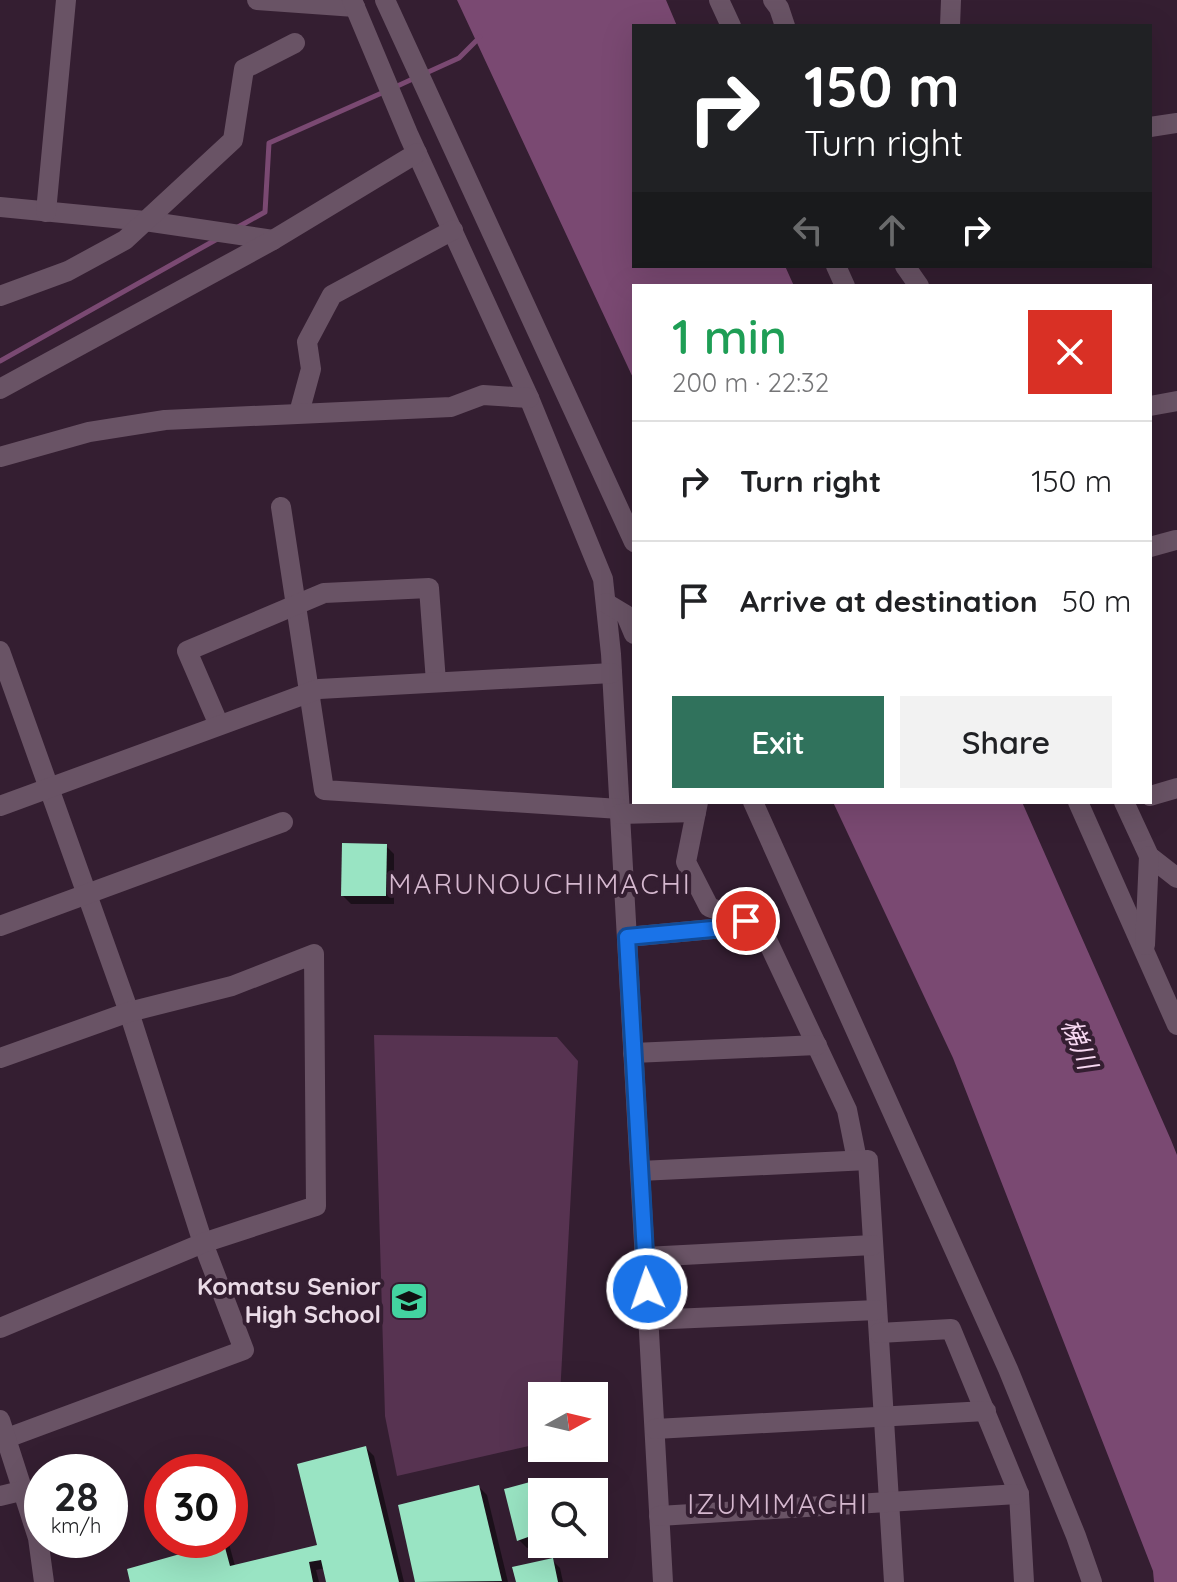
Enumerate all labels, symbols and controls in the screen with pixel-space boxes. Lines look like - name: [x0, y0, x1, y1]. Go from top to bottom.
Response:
- text: 150 m: [804, 51, 960, 121]
- icon: right: [672, 56, 776, 160]
- text: Turn right: [804, 120, 963, 165]
- icon: left: [786, 208, 830, 252]
- icon: ahead: [870, 208, 914, 252]
- icon: right: [954, 208, 998, 252]
- text: 1 min: [672, 306, 787, 366]
- button: close: [1028, 310, 1112, 394]
- text: 200 m · 22:32: [672, 366, 829, 399]
- icon: right: [672, 459, 716, 503]
- text: Turn right: [740, 462, 881, 500]
- text: 150 m: [1031, 462, 1112, 500]
- icon: arrive: [672, 579, 716, 623]
- text: Arrive at destination: [740, 582, 1038, 620]
- text: 50 m: [1062, 582, 1131, 620]
- button: Exit: [672, 696, 884, 788]
- button: Share: [900, 696, 1112, 788]
- district label: MARUNOUCHIMACHI: [388, 866, 692, 901]
- pin: [712, 887, 780, 955]
- icon: arrive: [724, 899, 768, 943]
- water label: 梯川: [1054, 1014, 1106, 1077]
- position arrow: [605, 1247, 689, 1331]
- place label: Komatsu Senior High School: [197, 1271, 381, 1329]
- school or university icon: Komatsu Senior High School: [388, 1280, 430, 1322]
- north arrow: [528, 1382, 608, 1462]
- map controls: [528, 1382, 608, 1558]
- speed limit sign: 30: [144, 1454, 248, 1558]
- text: 28: [54, 1471, 98, 1521]
- button: search: [528, 1478, 608, 1558]
- district label: IZUMIMACHI: [687, 1486, 869, 1521]
- text: km/h: [51, 1513, 101, 1538]

